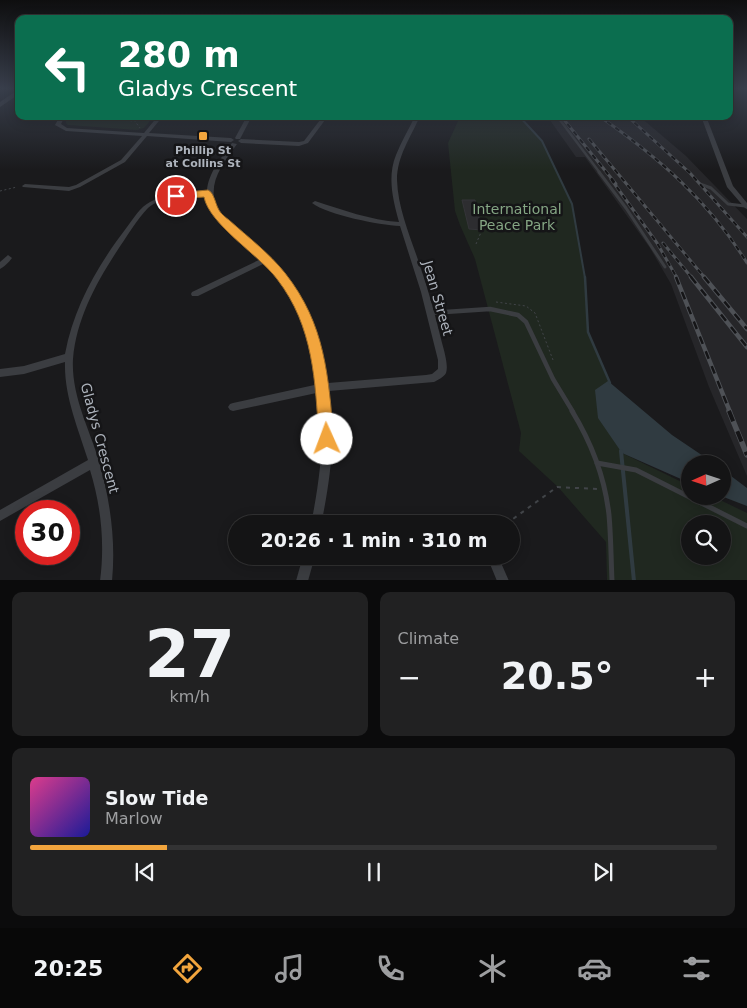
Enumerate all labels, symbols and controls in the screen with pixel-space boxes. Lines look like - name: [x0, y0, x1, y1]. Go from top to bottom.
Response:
- icon: left: [35, 35, 100, 100]
- text: 280 m: [118, 35, 240, 75]
- text: Gladys Crescent: [118, 76, 297, 101]
- marker: Phillip St at Collins St: [197, 130, 209, 142]
- place label: Phillip St at Collins St: [166, 144, 240, 170]
- pin: [155, 175, 197, 217]
- icon: arrive: [162, 182, 190, 210]
- park label: International Peace Park: [472, 201, 562, 233]
- street label: Jean Street: [419, 258, 456, 338]
- street label: Gladys Crescent: [78, 381, 123, 496]
- position arrow: [300, 412, 352, 464]
- north arrow: [681, 455, 731, 505]
- map controls: [681, 455, 731, 565]
- speed limit sign: 30: [15, 500, 80, 565]
- button: search: [681, 515, 731, 565]
- text: 20:26 · 1 min · 310 m: [260, 529, 488, 551]
- text: 27: [145, 617, 235, 692]
- text: Climate: [398, 629, 459, 648]
- text: 20.5°: [501, 654, 614, 698]
- text: −: [398, 661, 421, 694]
- text: +: [694, 661, 717, 694]
- text: km/h: [170, 687, 210, 706]
- text: Slow Tide: [105, 787, 208, 809]
- text: Marlow: [105, 809, 163, 828]
- icon: previous: [131, 858, 159, 886]
- icon: pause: [360, 858, 388, 886]
- icon: next: [589, 858, 617, 886]
- icon: directions: [170, 951, 205, 986]
- icon: music: [272, 951, 307, 986]
- icon: phone: [373, 951, 408, 986]
- icon: climate: [475, 951, 510, 986]
- icon: car: [577, 951, 612, 986]
- icon: filters: [679, 951, 714, 986]
- text: 20:25: [33, 956, 103, 981]

